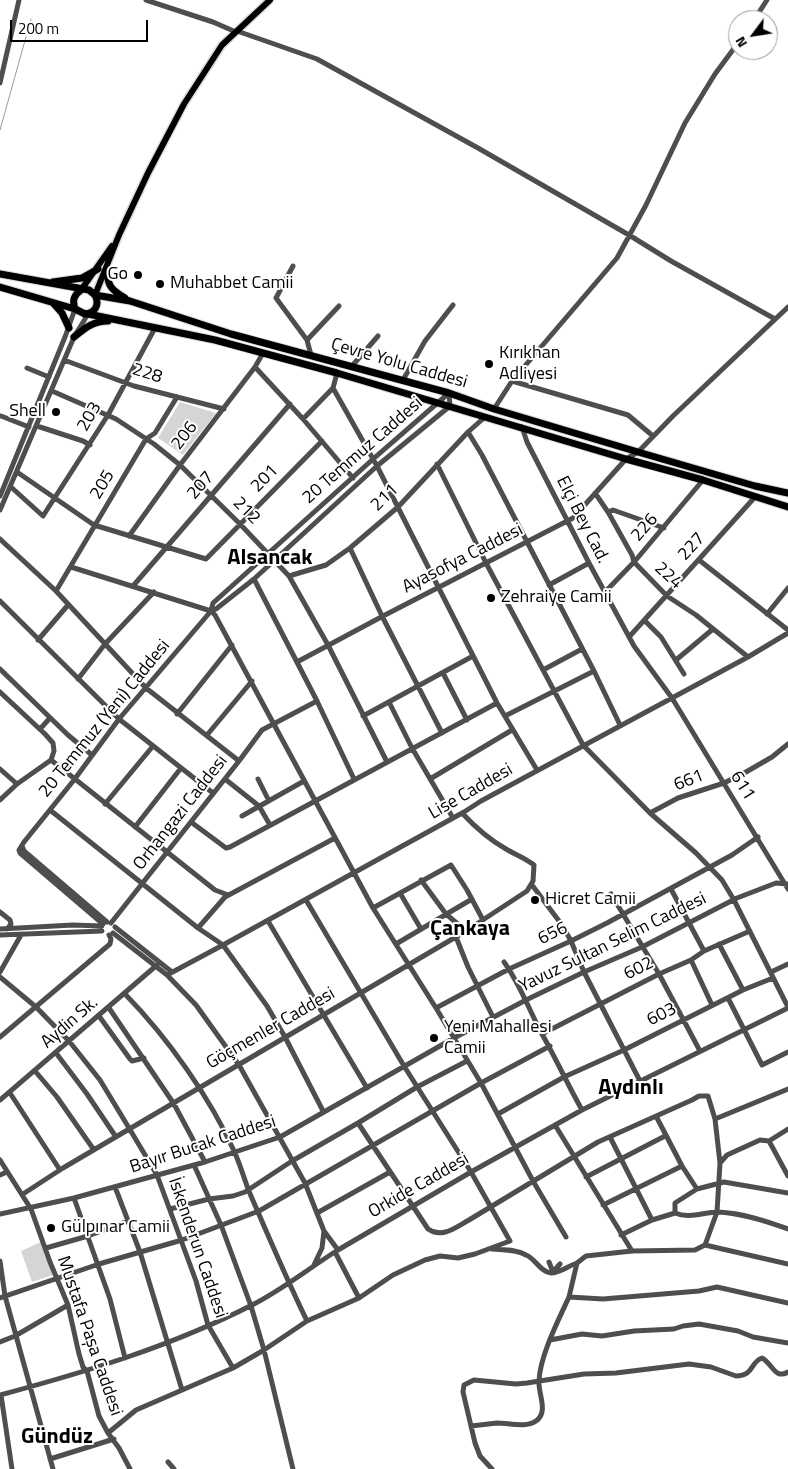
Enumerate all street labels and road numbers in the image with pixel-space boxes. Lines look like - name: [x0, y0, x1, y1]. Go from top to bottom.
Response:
- street label: Çevre Yolu Caddesi: [328, 334, 470, 394]
- street label: 228: [129, 359, 165, 389]
- street label: 20 Temmuz Caddesi: [299, 393, 427, 509]
- street label: 203: [73, 399, 107, 435]
- street label: 206: [167, 417, 203, 455]
- street label: 201: [247, 461, 283, 497]
- street label: 205: [86, 466, 120, 504]
- street label: 207: [183, 468, 219, 504]
- street label: Elçi Bey Cad.: [551, 473, 613, 567]
- street label: 211: [367, 480, 403, 516]
- street label: 212: [228, 493, 264, 529]
- street label: 226: [627, 510, 663, 546]
- street label: Ayasofya Caddesi: [399, 519, 527, 599]
- street label: 227: [674, 529, 710, 565]
- street label: 224: [650, 558, 686, 594]
- street label: 20 Temmuz (Yeni) Caddesi: [35, 636, 175, 802]
- street label: Orhangazi Caddesi: [129, 751, 233, 875]
- street label: Lise Caddesi: [425, 759, 517, 825]
- street label: 661: [671, 765, 707, 797]
- street label: 611: [725, 767, 759, 805]
- street label: Yavuz Sultan Selim Caddesi: [516, 888, 710, 998]
- street label: 656: [535, 918, 571, 950]
- street label: 602: [621, 953, 657, 985]
- street label: Göçmenler Caddesi: [203, 983, 339, 1075]
- street label: Aydin Sk.: [37, 992, 103, 1054]
- street label: 603: [644, 999, 680, 1031]
- street label: Bayır Bucak Caddesi: [127, 1111, 279, 1179]
- street label: Orkide Caddesi: [365, 1149, 473, 1223]
- street label: İskenderun Caddesi: [163, 1175, 231, 1321]
- street label: Mustafa Paşa Caddesi: [52, 1253, 126, 1419]

